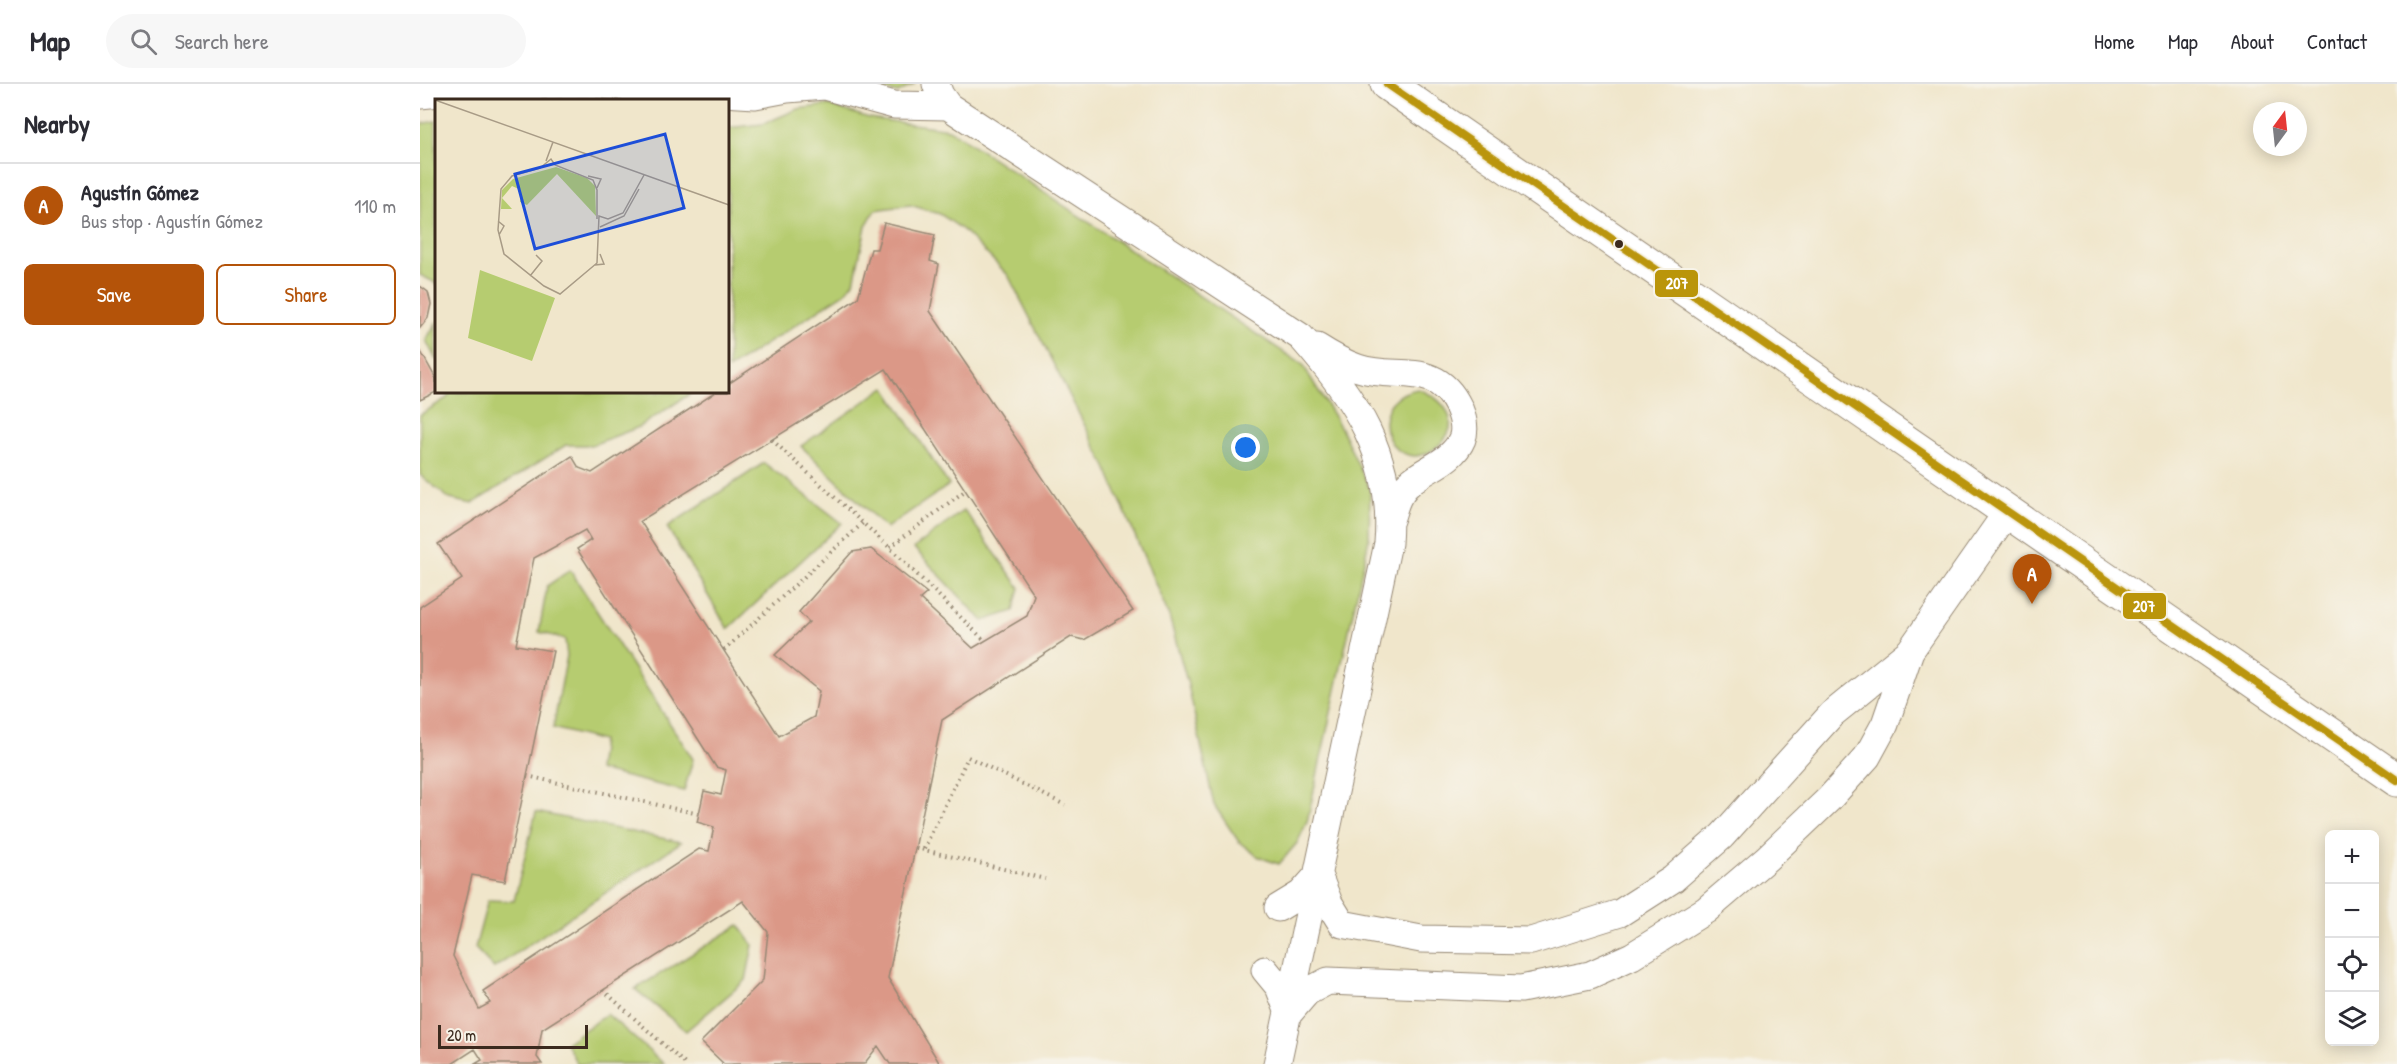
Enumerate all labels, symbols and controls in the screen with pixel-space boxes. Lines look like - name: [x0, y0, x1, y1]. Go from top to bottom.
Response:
- search box: [106, 14, 526, 68]
- text: Map: [30, 22, 70, 60]
- icon: search: [127, 25, 160, 58]
- text: Search here: [175, 26, 269, 56]
- text: Home: [2094, 27, 2135, 56]
- text: Map: [2168, 27, 2198, 56]
- text: About: [2231, 27, 2274, 56]
- text: Contact: [2307, 27, 2367, 56]
- inset map: [435, 99, 729, 393]
- north arrow: [2253, 102, 2307, 156]
- text: Nearby: [24, 106, 90, 141]
- text: Agustín Gómez: [81, 177, 199, 207]
- text: A: [39, 192, 48, 219]
- text: 110 m: [354, 192, 396, 219]
- text: Bus stop · Agustín Gómez: [81, 207, 263, 234]
- unlabelled marker: [1613, 238, 1625, 250]
- button: Save: [24, 264, 204, 325]
- button: Share: [216, 264, 396, 325]
- line badge: 207: [1654, 269, 1699, 298]
- text: 207: [1666, 272, 1688, 294]
- your location: [1231, 433, 1260, 462]
- pin: A: [2012, 554, 2052, 604]
- line badge: 207: [2122, 592, 2167, 620]
- text: 207: [2133, 595, 2155, 617]
- map controls: [2325, 830, 2379, 1046]
- button: +: [2325, 830, 2379, 884]
- button: −: [2325, 884, 2379, 938]
- button: locate: [2325, 938, 2379, 992]
- button: layers: [2325, 992, 2379, 1046]
- scale bar: [438, 1022, 588, 1050]
- text: 20 m: [447, 1024, 476, 1046]

